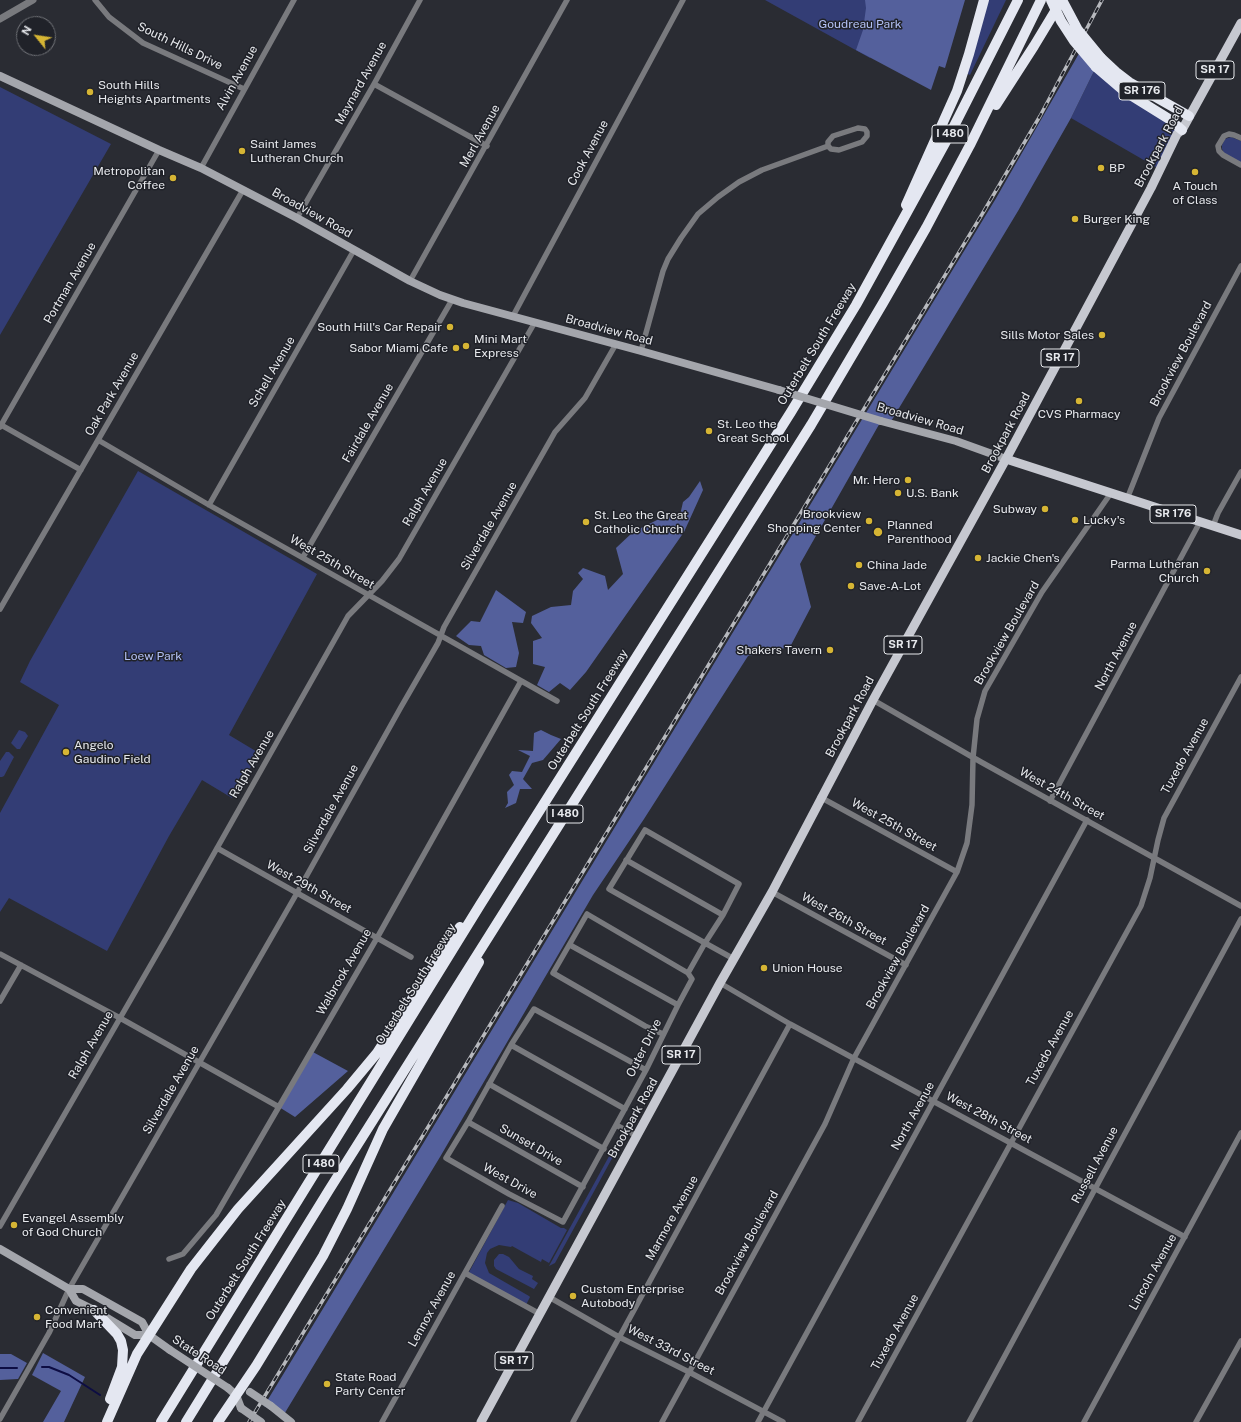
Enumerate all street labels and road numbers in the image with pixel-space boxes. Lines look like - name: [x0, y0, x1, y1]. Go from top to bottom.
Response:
- street label: South Hills Drive: [135, 19, 225, 73]
- street label: Maynard Avenue: [332, 39, 390, 127]
- street label: Alvin Avenue: [213, 43, 261, 113]
- road number: SR 17: [1196, 61, 1234, 79]
- road number: SR 176: [1119, 82, 1165, 100]
- street label: Merl Avenue: [457, 102, 503, 170]
- street label: Brookpark Road: [1132, 104, 1186, 190]
- street label: Cook Avenue: [565, 118, 611, 188]
- road number: I 480: [932, 125, 968, 143]
- street label: Broadview Road: [269, 185, 355, 241]
- street label: Portman Avenue: [41, 240, 99, 326]
- street label: Outerbelt South Freeway: [775, 280, 859, 408]
- street label: Brookview Boulevard: [1147, 299, 1215, 409]
- street label: Broadview Road: [564, 311, 654, 349]
- street label: Schell Avenue: [246, 334, 298, 410]
- street label: Oak Park Avenue: [82, 349, 142, 439]
- road number: SR 17: [1041, 349, 1079, 367]
- street label: Fairdale Avenue: [339, 381, 397, 465]
- street label: Brookpark Road: [979, 390, 1033, 476]
- street label: Broadview Road: [875, 400, 965, 438]
- street label: Ralph Avenue: [400, 455, 450, 529]
- street label: Silverdale Avenue: [458, 479, 520, 573]
- road number: SR 176: [1150, 505, 1196, 523]
- street label: West 25th Street: [287, 532, 377, 592]
- street label: Brookview Boulevard: [971, 579, 1043, 687]
- street label: North Avenue: [1092, 619, 1140, 693]
- road number: SR 17: [884, 636, 922, 654]
- street label: Outerbelt South Freeway: [545, 647, 631, 773]
- street label: Brookpark Road: [823, 674, 877, 760]
- street label: Tuxedo Avenue: [1158, 715, 1212, 797]
- street label: Ralph Avenue: [227, 727, 277, 801]
- street label: Silverdale Avenue: [300, 762, 362, 856]
- street label: West 24th Street: [1017, 765, 1107, 823]
- street label: West 25th Street: [849, 796, 939, 854]
- road number: I 480: [547, 805, 583, 823]
- street label: West 29th Street: [264, 858, 354, 916]
- street label: West 26th Street: [799, 890, 889, 948]
- street label: Brookview Boulevard: [863, 902, 933, 1012]
- street label: Outerbelt South Freeway: [373, 921, 459, 1047]
- street label: Walbrook Avenue: [313, 926, 375, 1018]
- street label: Tuxedo Avenue: [1023, 1007, 1077, 1089]
- street label: Ralph Avenue: [66, 1008, 116, 1082]
- street label: Outer Drive: [623, 1016, 665, 1080]
- street label: Silverdale Avenue: [140, 1043, 202, 1137]
- road number: SR 17: [662, 1046, 700, 1064]
- street label: Brookpark Road: [605, 1075, 661, 1161]
- street label: North Avenue: [888, 1079, 938, 1153]
- street label: West 28th Street: [943, 1089, 1035, 1147]
- street label: Sunset Drive: [497, 1121, 565, 1169]
- street label: Russell Avenue: [1069, 1124, 1121, 1206]
- road number: I 480: [303, 1155, 339, 1173]
- street label: West Drive: [480, 1160, 540, 1202]
- street label: Marmore Avenue: [643, 1173, 701, 1263]
- street label: Brookview Boulevard: [712, 1188, 782, 1298]
- street label: Outerbelt South Freeway: [203, 1197, 289, 1323]
- street label: Lincoln Avenue: [1126, 1231, 1180, 1313]
- street label: Lennox Avenue: [405, 1269, 459, 1349]
- street label: Tuxedo Avenue: [868, 1291, 922, 1373]
- street label: West 33rd Street: [625, 1322, 717, 1378]
- street label: State Road: [169, 1332, 229, 1378]
- road number: SR 17: [495, 1352, 533, 1370]

